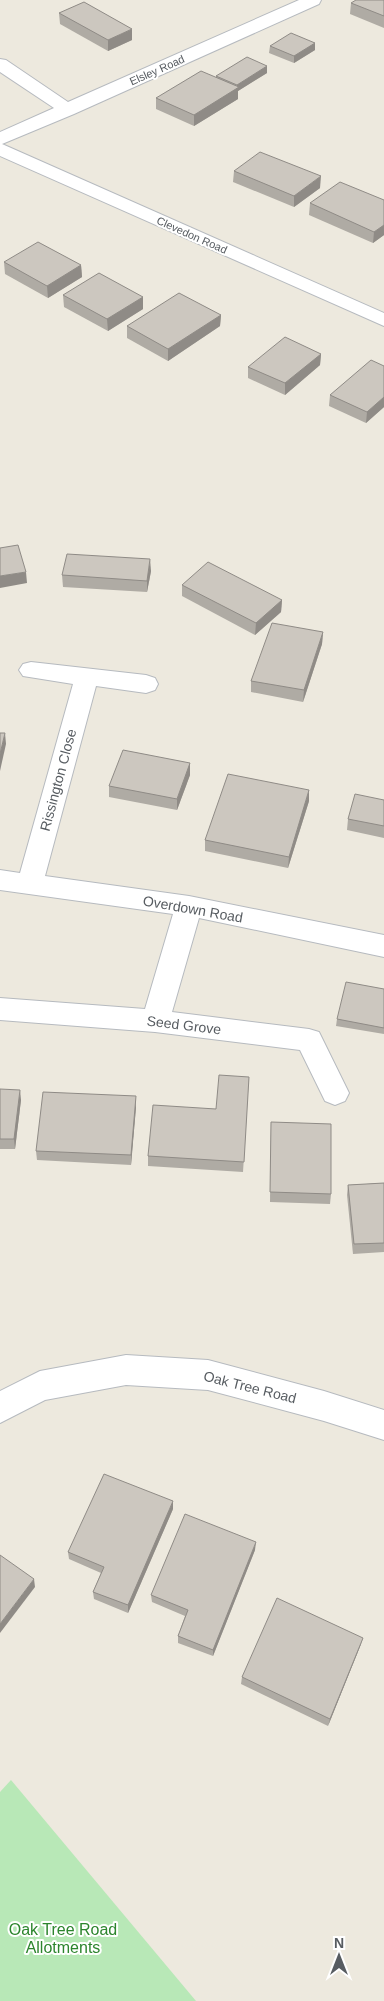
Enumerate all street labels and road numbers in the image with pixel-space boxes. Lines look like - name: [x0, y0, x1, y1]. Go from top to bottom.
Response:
- street label: Elsley Road: [128, 53, 186, 87]
- street label: Clevedon Road: [155, 214, 229, 256]
- street label: Rissington Close: [37, 727, 79, 833]
- street label: Overdown Road: [142, 892, 244, 926]
- street label: Seed Grove: [146, 1013, 222, 1038]
- street label: Oak Tree Road: [202, 1368, 298, 1406]

